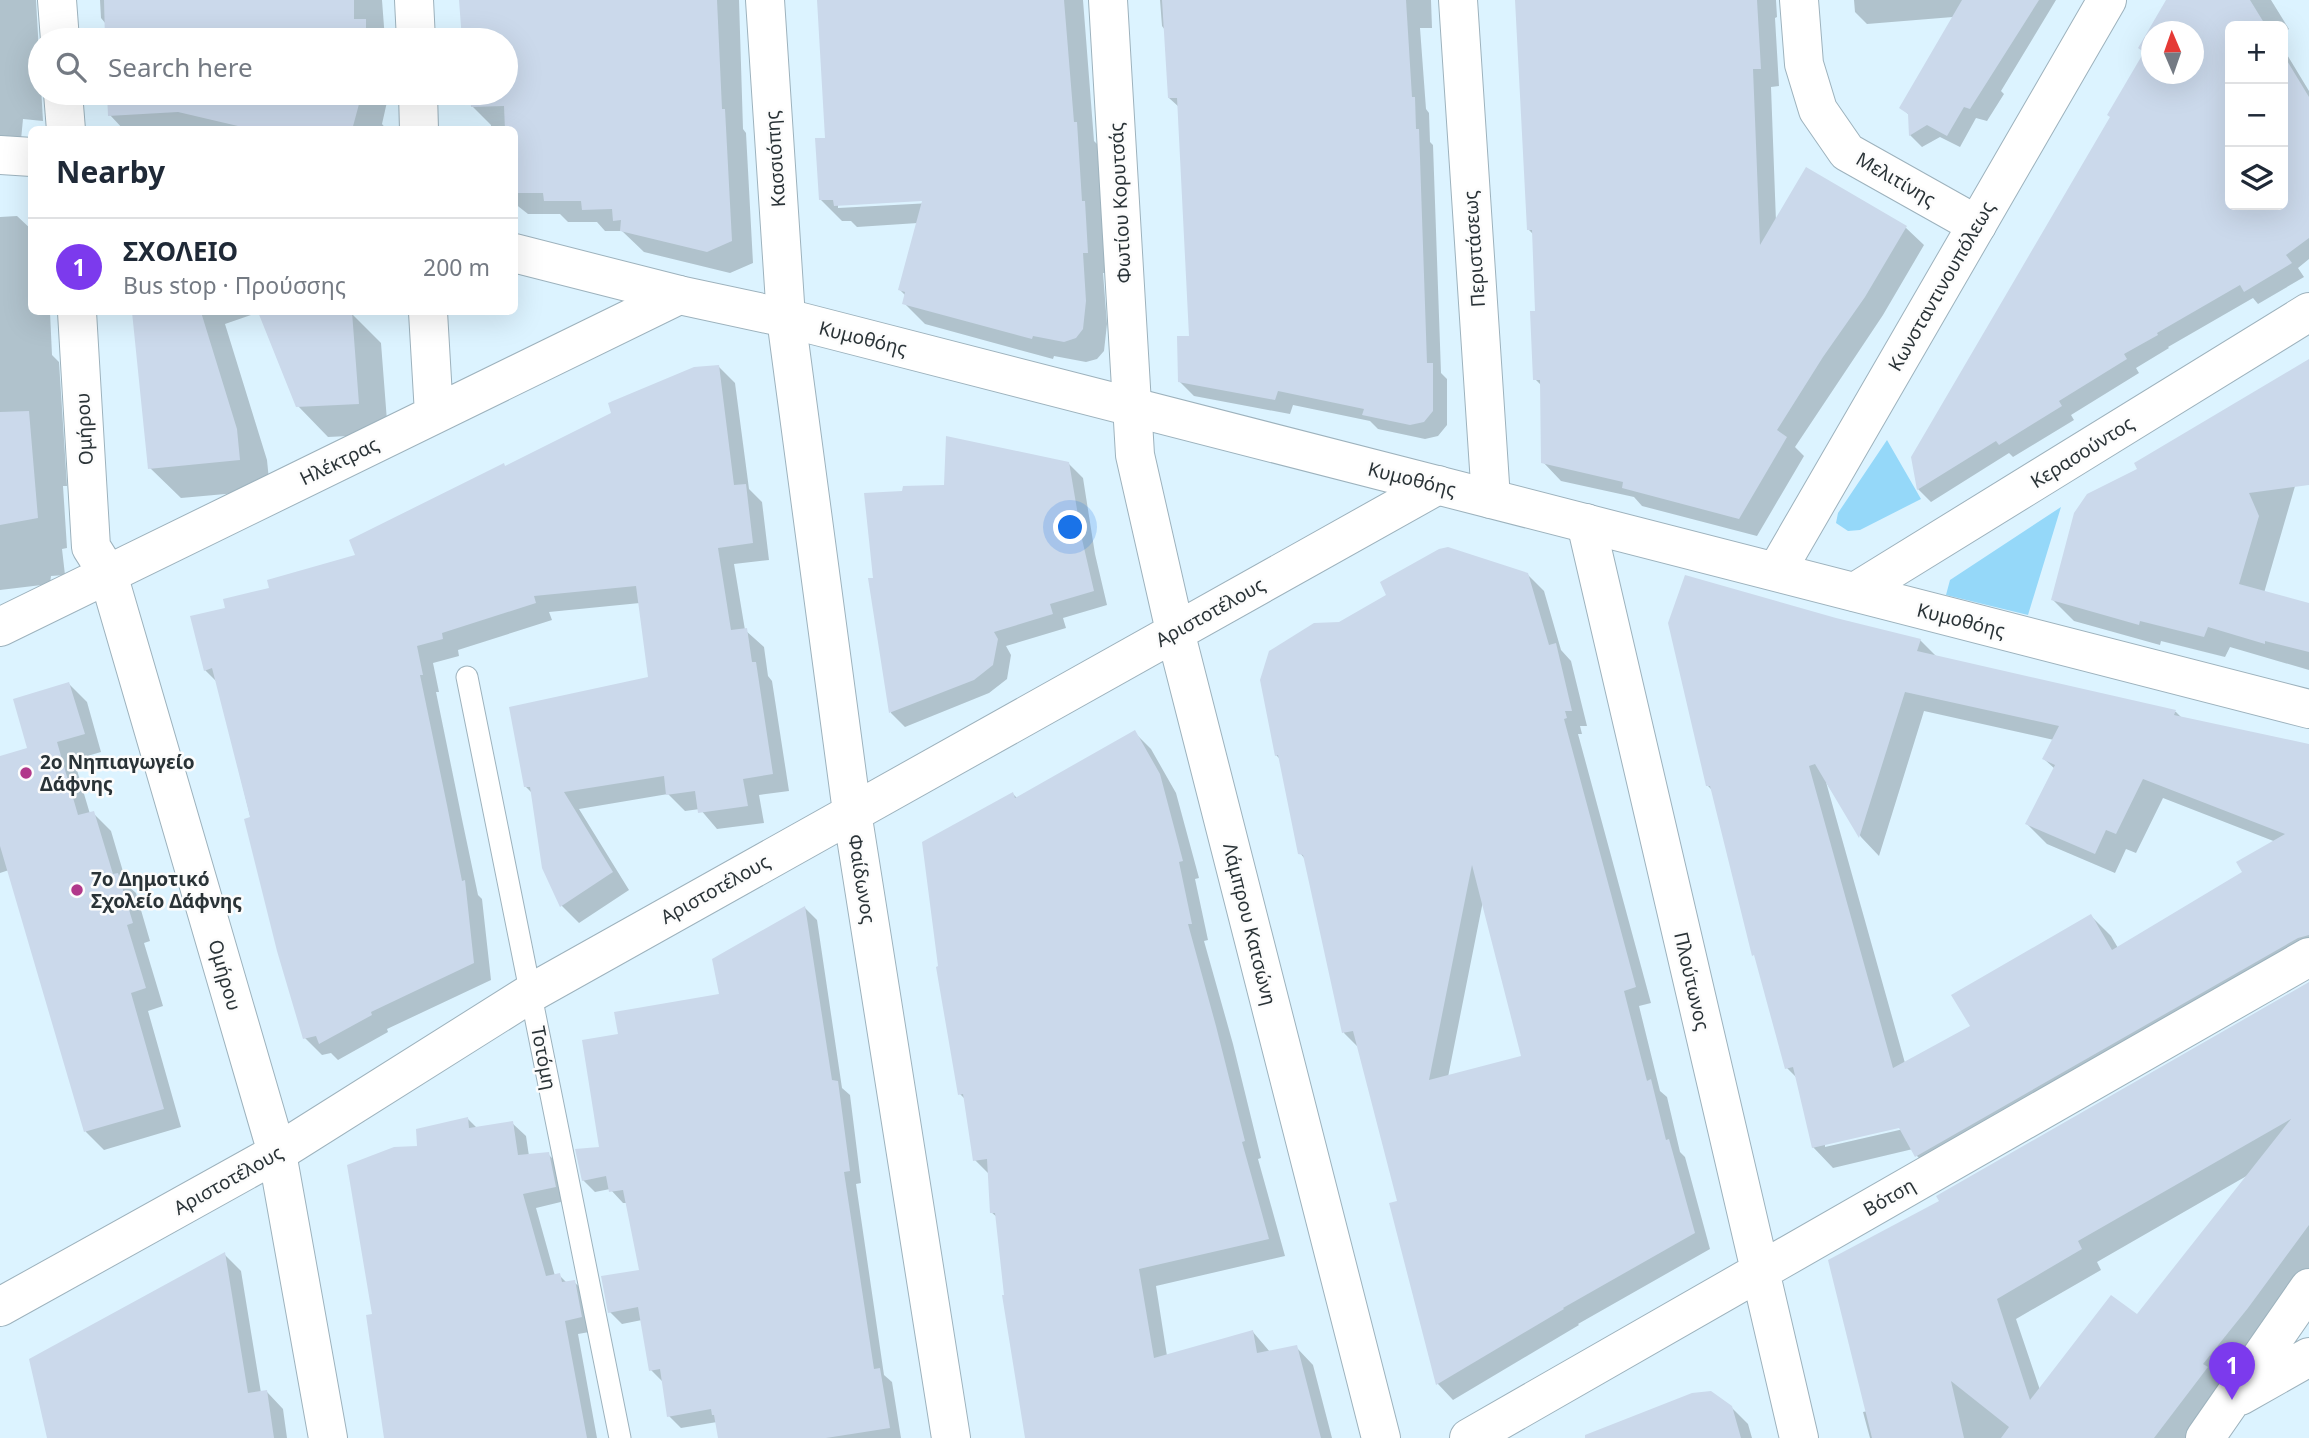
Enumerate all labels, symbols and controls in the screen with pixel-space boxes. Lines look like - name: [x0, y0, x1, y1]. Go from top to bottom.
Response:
- north arrow: [2141, 21, 2204, 84]
- map controls: [2225, 21, 2288, 210]
- button: +: [2225, 21, 2288, 84]
- search box: [28, 28, 518, 105]
- icon: search: [52, 48, 90, 86]
- text: Search here: [108, 49, 253, 85]
- button: −: [2225, 84, 2288, 147]
- street label: Κασσιόπης: [759, 110, 791, 208]
- street label: Φωτίου Κορυτσάς: [1103, 122, 1137, 284]
- street label: Μελιτίνης: [1851, 146, 1941, 212]
- button: layers: [2225, 147, 2288, 210]
- text: Nearby: [56, 151, 165, 192]
- street label: Περιστάσεως: [1457, 190, 1491, 308]
- street label: Κωνσταντινουπόλεως: [1882, 196, 2000, 376]
- text: ΣΧΟΛΕΙΟ: [123, 233, 238, 269]
- text: 1: [72, 251, 86, 283]
- text: 200 m: [423, 251, 490, 283]
- text: Bus stop · Προύσσης: [123, 269, 346, 301]
- street label: Κυμοθόης: [816, 315, 910, 361]
- street label: Ομήρου: [69, 392, 99, 466]
- street label: Κερασούντος: [2026, 410, 2138, 494]
- street label: Ηλέκτρας: [295, 431, 383, 491]
- street label: Κυμοθόης: [1365, 456, 1459, 502]
- your location: [1053, 510, 1087, 544]
- street label: Αριστοτέλους: [1151, 571, 1269, 653]
- street label: Κυμοθόης: [1914, 597, 2008, 643]
- place label: 2ο Νηπιαγωγείο Δάφνης: [40, 749, 195, 797]
- marker: 2ο Νηπιαγωγείο Δάφνης: [18, 765, 34, 781]
- street label: Φαίδωνος: [842, 832, 882, 926]
- street label: Λάμπρου Κατσώνη: [1217, 840, 1283, 1008]
- street label: Αριστοτέλους: [656, 848, 774, 930]
- place label: 7ο Δημοτικό Σχολείο Δάφνης: [91, 866, 242, 914]
- marker: 7ο Δημοτικό Σχολείο Δάφνης: [69, 882, 85, 898]
- street label: Πλούτωνος: [1668, 929, 1716, 1033]
- street label: Ομήρου: [203, 937, 247, 1013]
- street label: Τοτόμη: [525, 1024, 563, 1092]
- street label: Αριστοτέλους: [169, 1139, 287, 1221]
- street label: Βότση: [1858, 1172, 1920, 1222]
- pin: 1: [2209, 1342, 2255, 1400]

